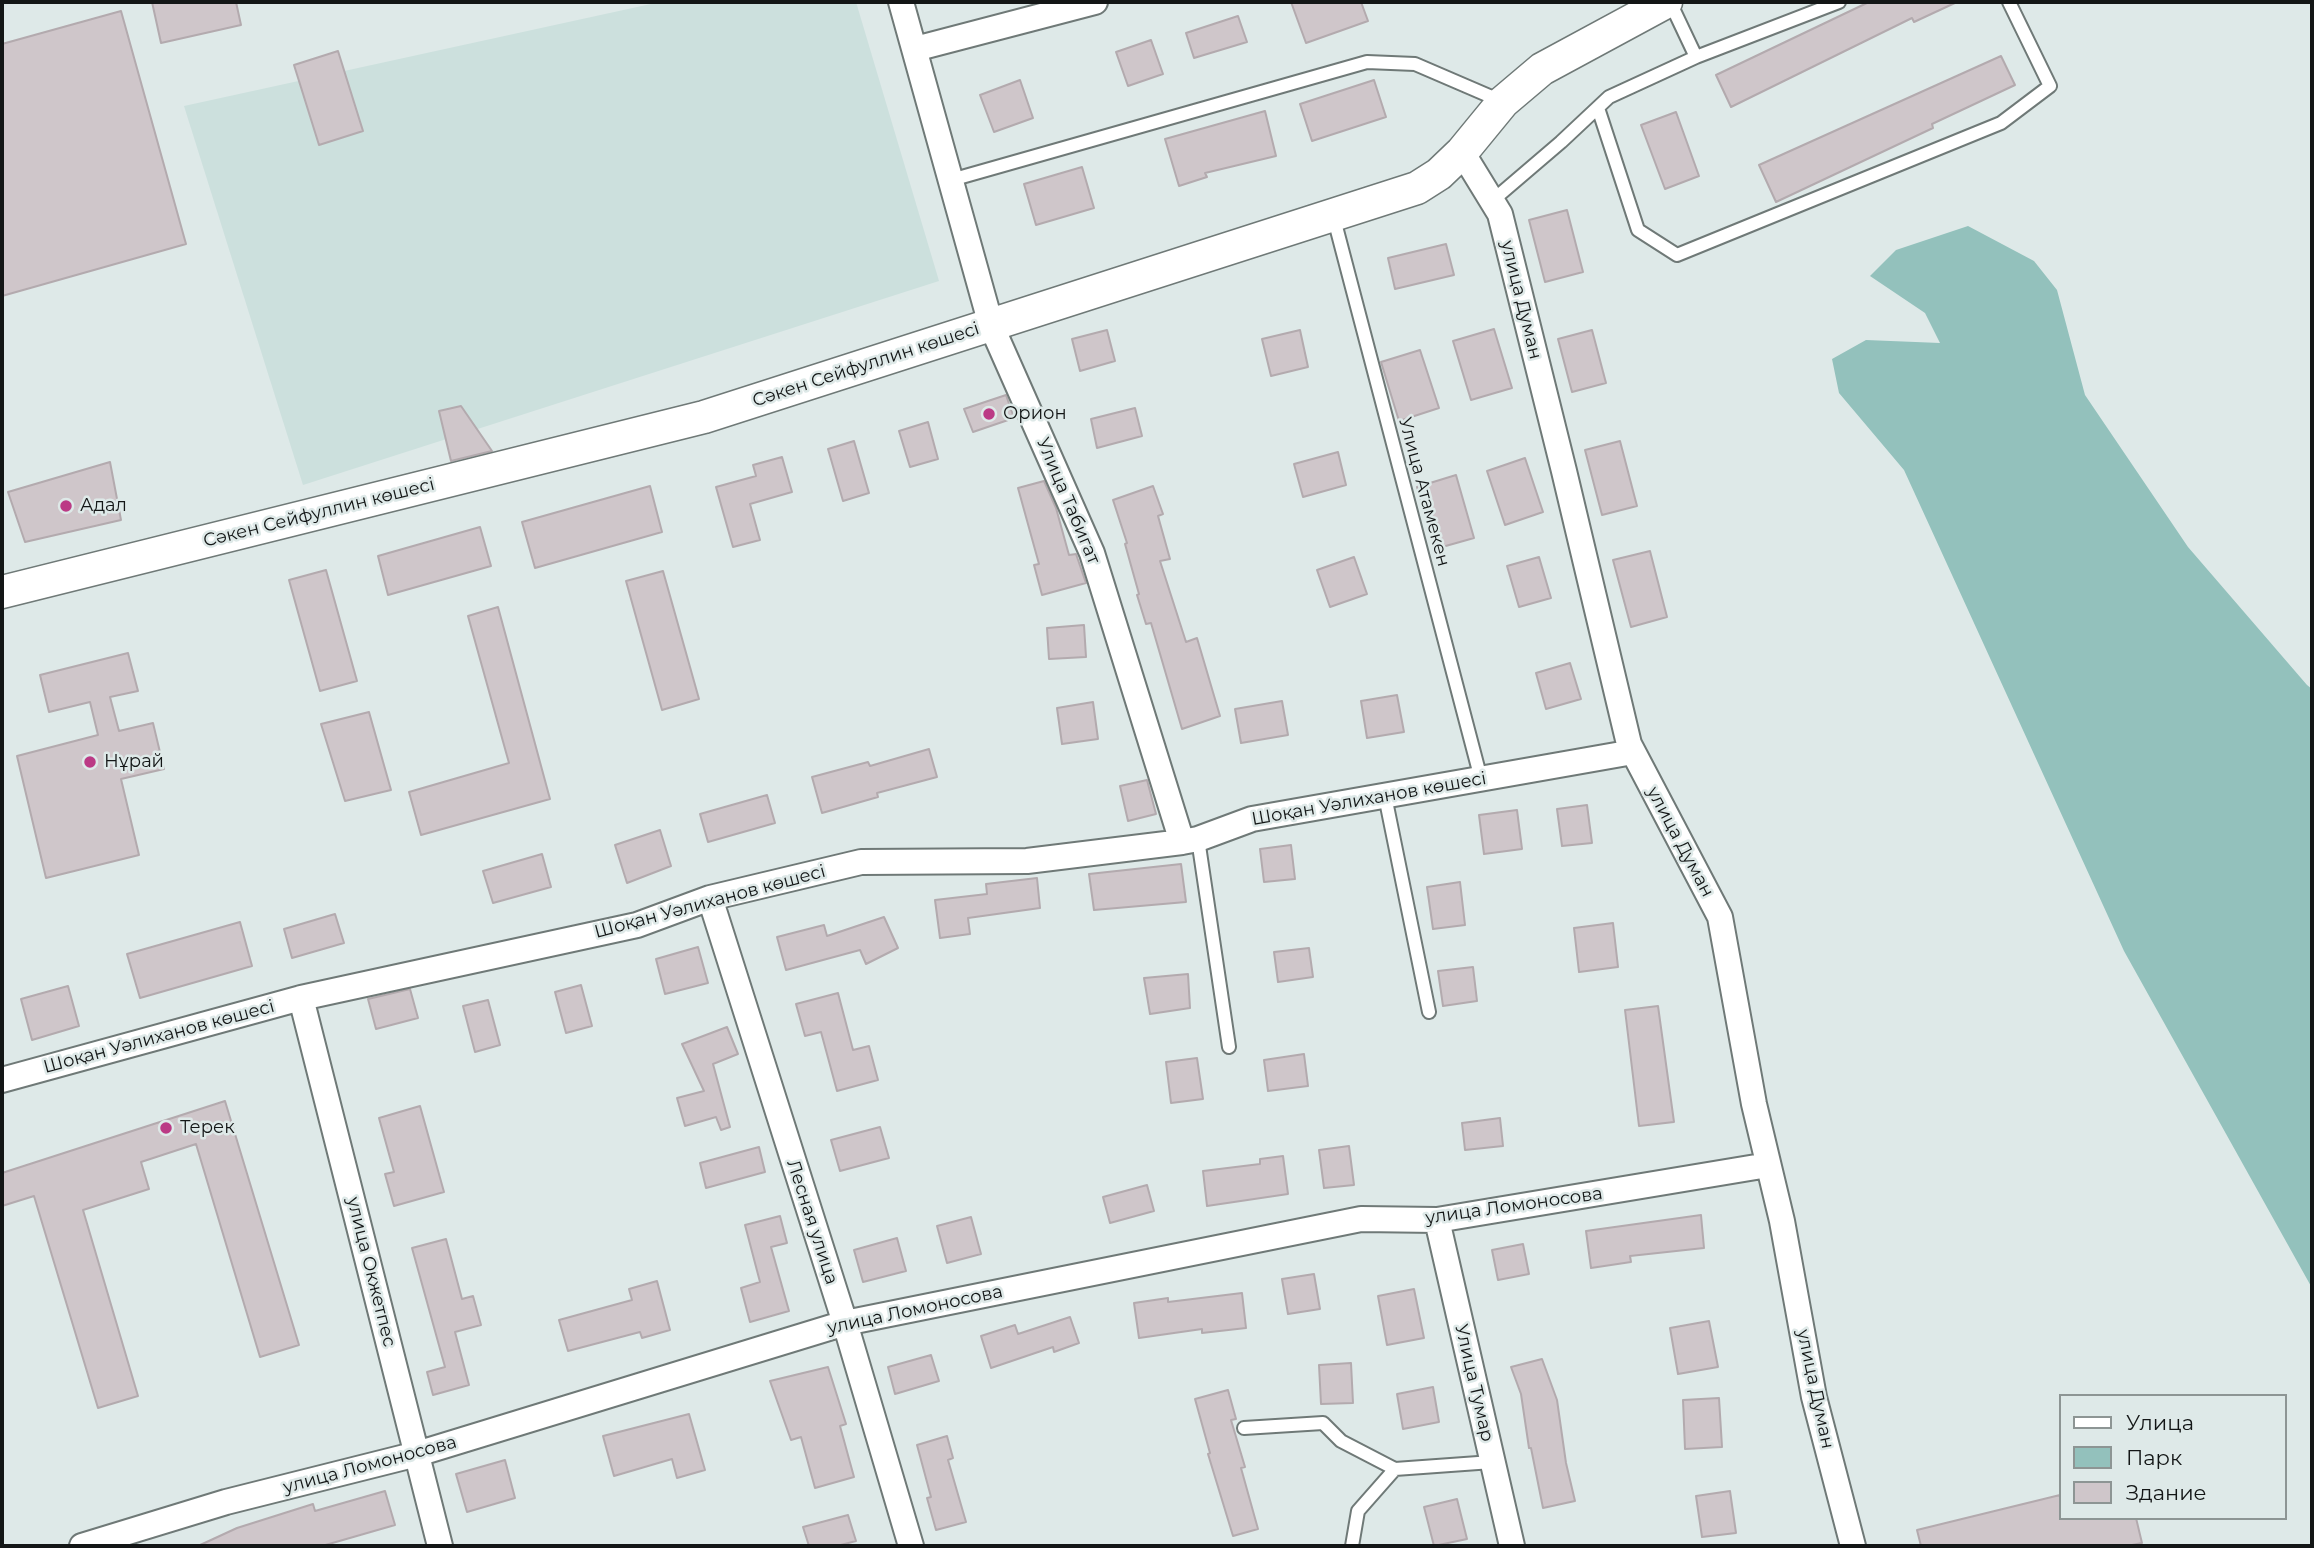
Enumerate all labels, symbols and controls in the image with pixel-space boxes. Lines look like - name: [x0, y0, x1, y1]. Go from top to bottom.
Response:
- street label: улица Думан: [1496, 238, 1546, 362]
- street label: Сәкен Сейфуллин көшесі: [750, 318, 982, 412]
- place label: Орион: [1003, 403, 1067, 425]
- marker: Орион: [981, 406, 997, 422]
- street label: Улица Атамекен: [1394, 415, 1454, 569]
- street label: Улица Табигат: [1032, 435, 1104, 567]
- street label: Сәкен Сейфуллин көшесі: [201, 474, 437, 552]
- place label: Адал: [80, 495, 127, 517]
- marker: Адал: [58, 498, 74, 514]
- place label: Нұрай: [104, 751, 164, 773]
- marker: Нұрай: [82, 754, 98, 770]
- street label: Шоқан Уәлиханов көшесі: [1250, 768, 1488, 830]
- street label: улица Думан: [1642, 783, 1718, 901]
- street label: Шоқан Уәлиханов көшесі: [592, 861, 828, 943]
- street label: Шоқан Уәлиханов көшесі: [41, 996, 277, 1078]
- place label: Терек: [180, 1117, 235, 1139]
- marker: Терек: [158, 1120, 174, 1136]
- street label: Лесная улица: [782, 1157, 842, 1287]
- street label: улица Ломоносова: [1424, 1183, 1604, 1229]
- street label: улица Окжетпес: [342, 1195, 400, 1349]
- street label: улица Ломоносова: [825, 1281, 1005, 1339]
- street label: Улица Тумар: [1450, 1322, 1498, 1444]
- street label: улица Думан: [1792, 1327, 1838, 1451]
- legend: [2058, 1394, 2286, 1520]
- text: Улица: [2126, 1410, 2194, 1435]
- street label: улица Ломоносова: [281, 1431, 459, 1499]
- text: Парк: [2126, 1445, 2182, 1470]
- text: Здание: [2126, 1480, 2207, 1505]

